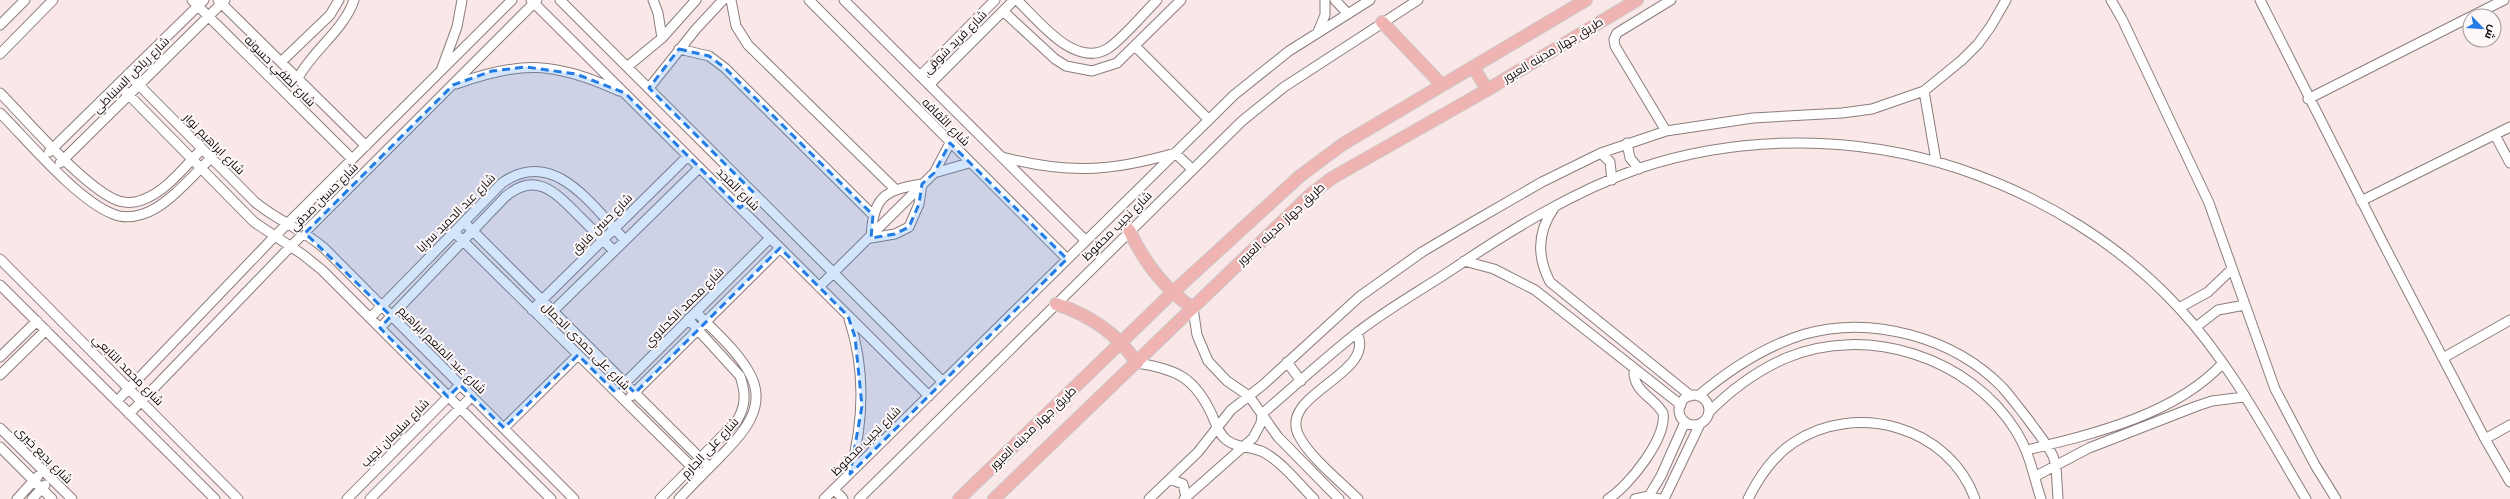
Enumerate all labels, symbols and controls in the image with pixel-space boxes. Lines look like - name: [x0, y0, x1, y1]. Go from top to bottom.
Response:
- street label: شارع فريد شوقى: [920, 7, 990, 77]
- north arrow: [2462, 8, 2502, 48]
- street label: طريق جهاز مدينه العبور: [1500, 15, 1606, 86]
- text: ش: [2482, 23, 2499, 41]
- street label: شارع لطفي حسونه: [240, 33, 318, 112]
- street label: شارع رياض السنباطي: [90, 34, 174, 118]
- street label: شارع الثقافه: [918, 95, 973, 150]
- street label: شارع ابراهيم نوار: [179, 110, 248, 178]
- street label: شارع حسين صدقي: [287, 160, 363, 236]
- street label: شارع المجد: [713, 165, 762, 214]
- street label: شارع عبد الحميد سرايا: [414, 171, 499, 256]
- street label: طريق جهاز مدينه العبور: [1234, 180, 1328, 269]
- street label: شارع نجيب محفوظ: [1079, 188, 1155, 264]
- street label: شارع حسن فايق: [569, 191, 636, 258]
- street label: شارع محمد الكحلاوي: [641, 264, 729, 352]
- street label: شارع على حمدى الجمال: [539, 299, 633, 394]
- street label: شارع عبد المنعم ابراهيم: [395, 303, 489, 398]
- street label: شارع محمد التابعي: [88, 332, 166, 411]
- street label: طريق جهاز مدينه العبور: [986, 383, 1079, 473]
- street label: شارع سليمان نجيب: [358, 396, 433, 471]
- street label: شارع نجيب محفوظ: [828, 403, 904, 479]
- street label: شارع على الجارم: [678, 415, 742, 482]
- street label: شارع بديع خيرى: [12, 424, 75, 487]

